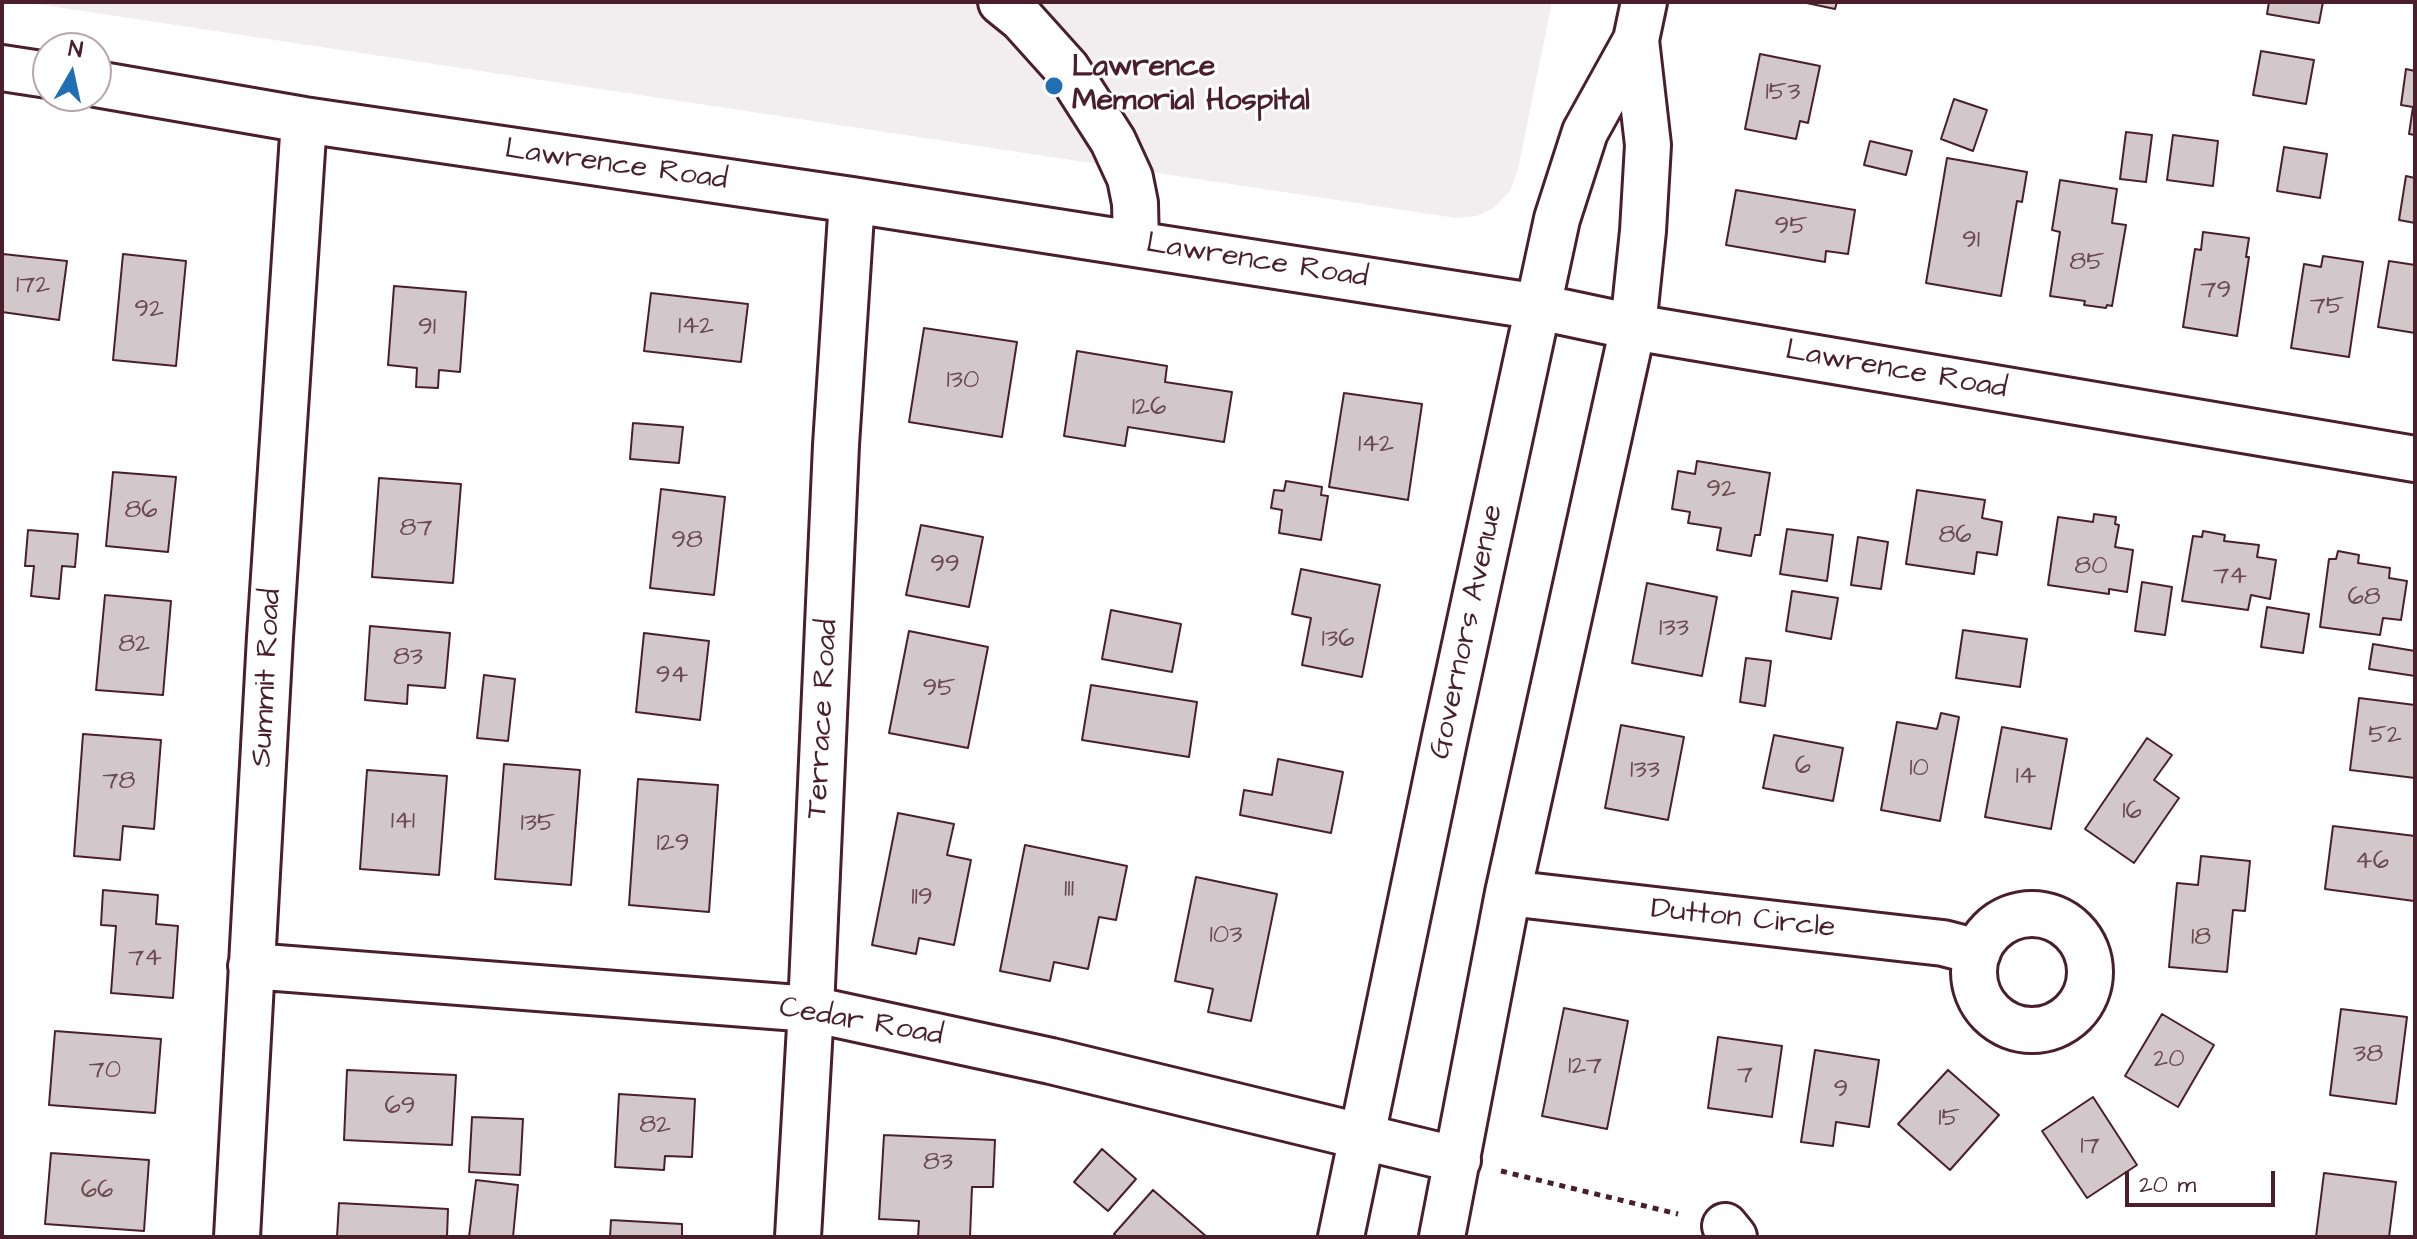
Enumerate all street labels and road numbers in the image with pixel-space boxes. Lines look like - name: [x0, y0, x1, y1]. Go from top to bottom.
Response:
- street label: Lawrence Road: [502, 133, 730, 199]
- street label: Lawrence Road: [1143, 227, 1371, 297]
- street label: Lawrence Road: [1782, 334, 2010, 408]
- street label: Governors Avenue: [1423, 502, 1513, 762]
- street label: Summit Road: [245, 588, 291, 768]
- street label: Terrace Road: [801, 618, 847, 820]
- street label: Dutton Circle: [1649, 892, 1837, 948]
- street label: Cedar Road: [776, 991, 946, 1055]

